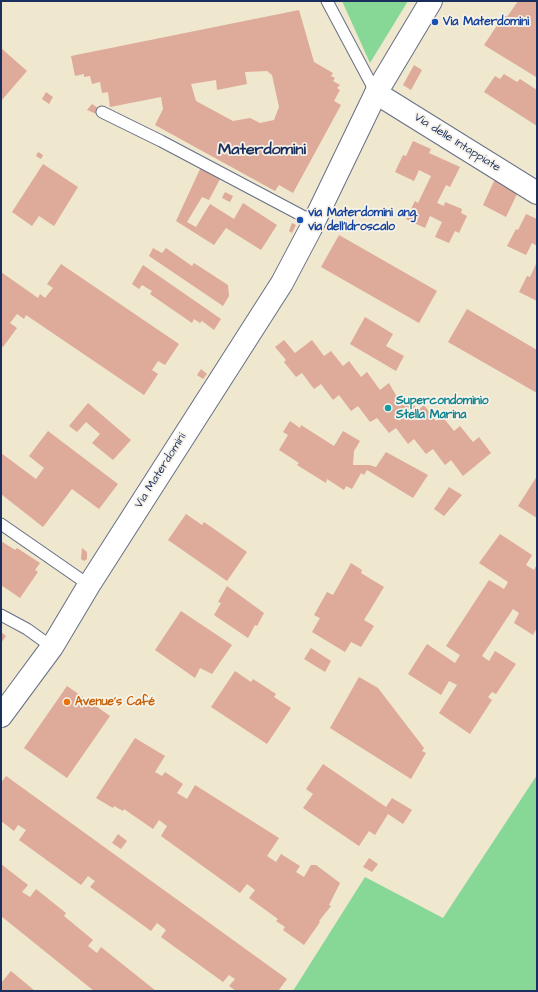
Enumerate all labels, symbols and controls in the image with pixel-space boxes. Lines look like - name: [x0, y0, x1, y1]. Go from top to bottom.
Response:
- place label: Via Materdomini: [443, 15, 529, 29]
- marker: Via Materdomini: [430, 17, 440, 27]
- street label: Via delle Intappiate: [411, 111, 503, 175]
- district label: Materdomini: [218, 141, 306, 161]
- place label: via Materdomini ang. via dell'Idroscalo: [308, 206, 418, 234]
- marker: via Materdomini ang. via dell'Idroscalo: [295, 215, 305, 225]
- place label: Supercondominio Stella Marina: [396, 394, 489, 422]
- marker: Supercondominio Stella Marina: [383, 403, 393, 413]
- street label: Via Materdomini: [132, 431, 190, 511]
- place label: Avenue's Café: [75, 695, 155, 709]
- marker: Avenue's Café: [62, 697, 72, 707]

